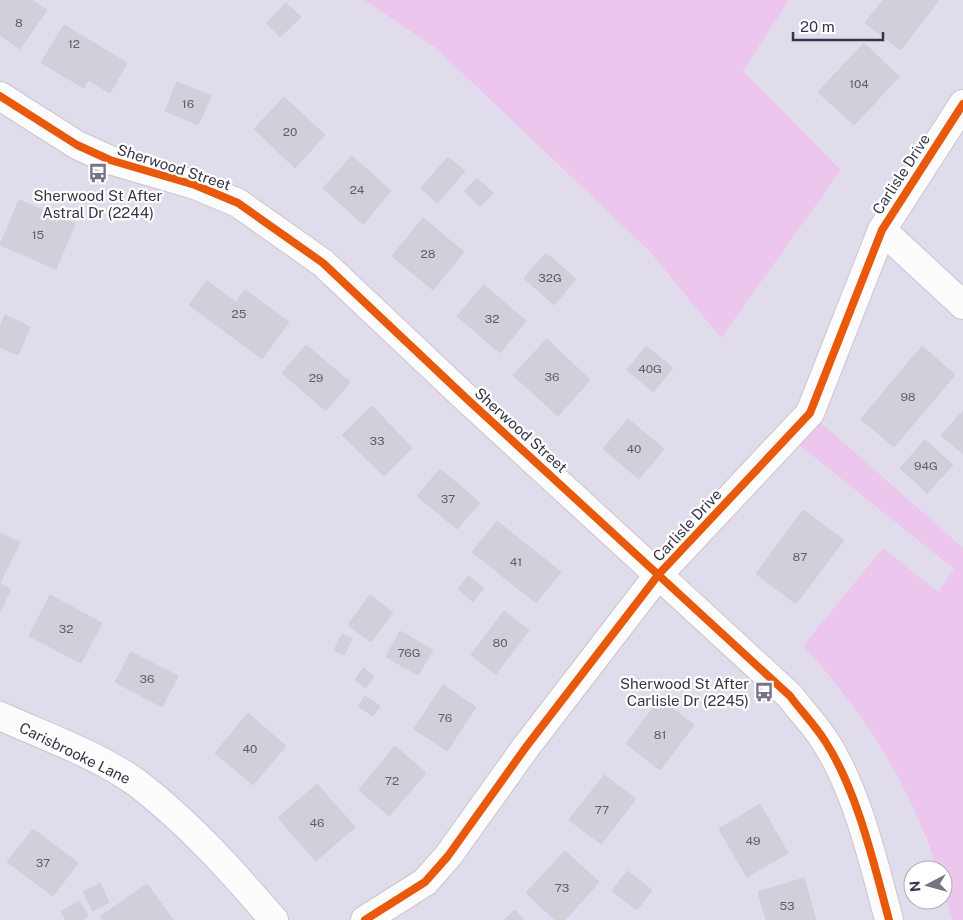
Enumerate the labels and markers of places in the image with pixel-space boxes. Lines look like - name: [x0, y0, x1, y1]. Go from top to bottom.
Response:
- bus stop icon: Sherwood St After Astral Dr (2244): [87, 162, 109, 184]
- place label: Sherwood St After Astral Dr (2244): [34, 187, 163, 221]
- place label: Sherwood St After Carlisle Dr (2245): [620, 675, 749, 709]
- bus stop icon: Sherwood St After Carlisle Dr (2245): [753, 681, 775, 703]

